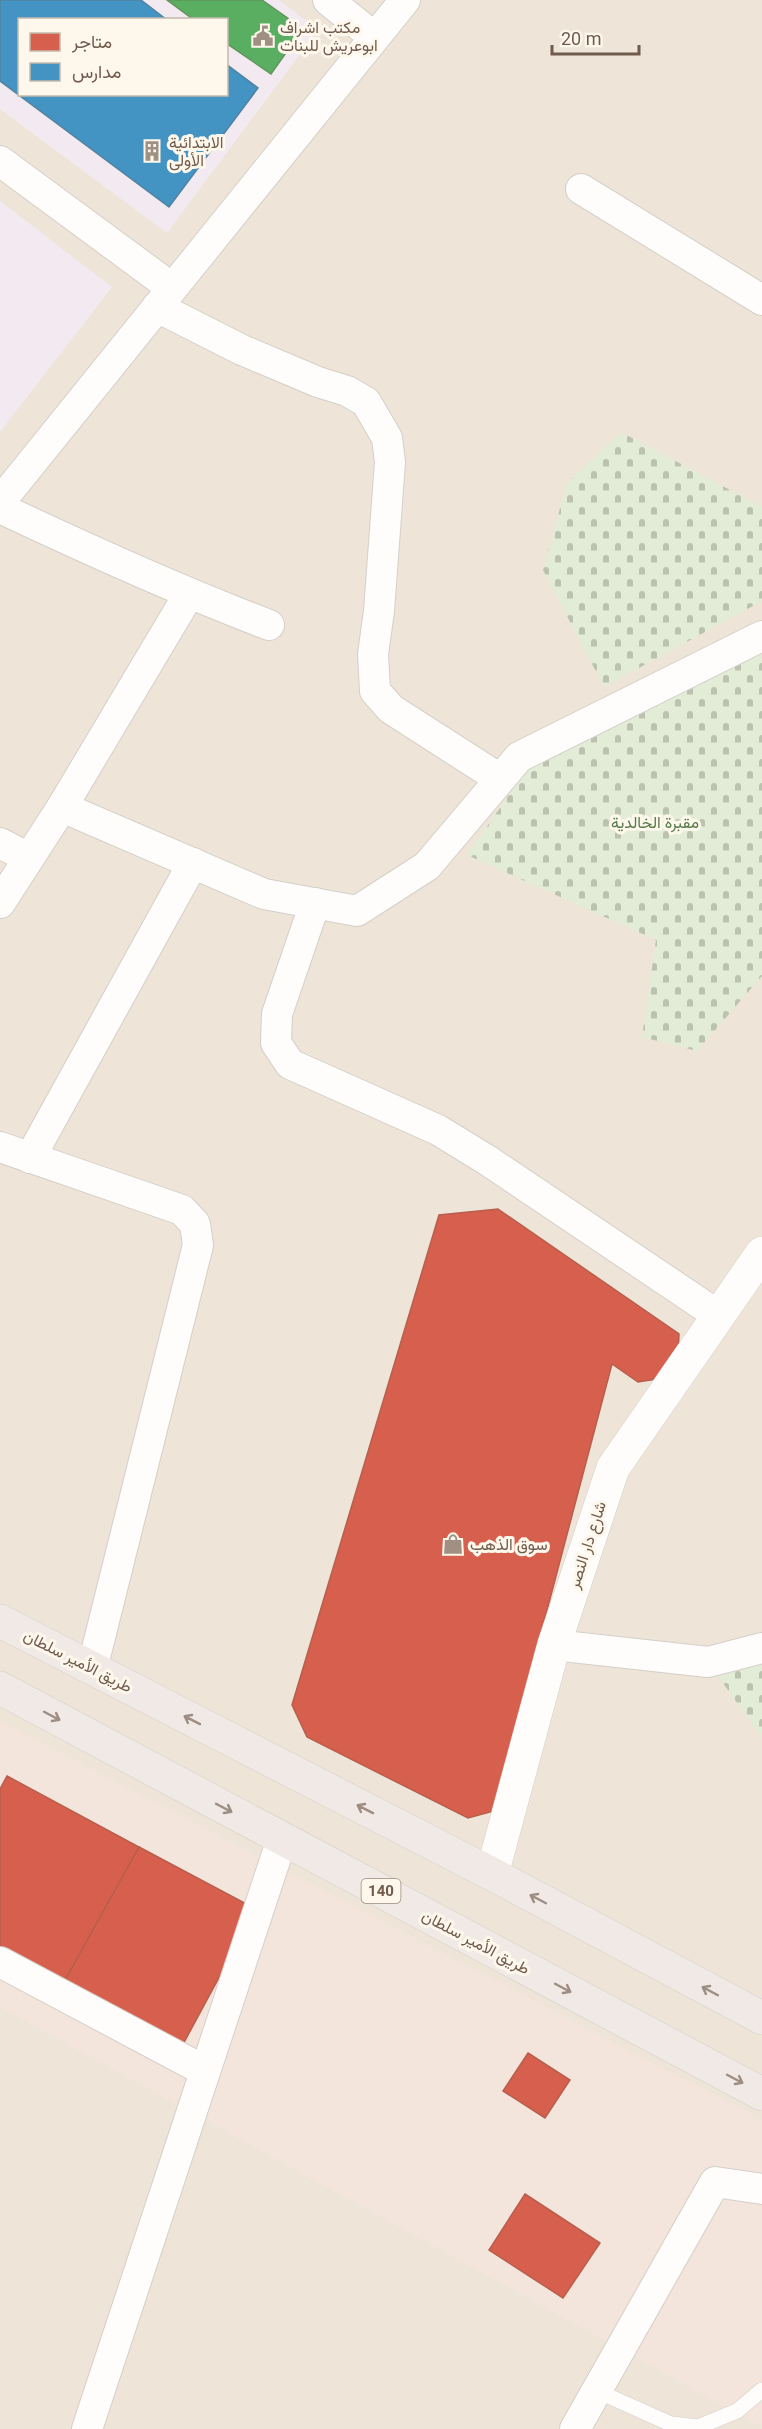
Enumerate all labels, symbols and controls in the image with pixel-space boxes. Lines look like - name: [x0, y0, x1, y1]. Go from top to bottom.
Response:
- legend: [18, 18, 228, 96]
- place label: مكتب اشراف ابوعريش للبنات: [280, 18, 378, 56]
- scale bar: [552, 18, 639, 56]
- public building icon: مكتب اشراف ابوعريش للبنات: [251, 24, 275, 48]
- text: 20 m: [561, 28, 601, 49]
- text: متاجر: [71, 31, 112, 53]
- text: مدارس: [72, 61, 121, 83]
- place label: الابتدائية الأولى: [169, 133, 223, 171]
- building icon: الابتدائية الأولى: [140, 139, 164, 163]
- park label: مقبرة الخالدية: [611, 813, 699, 833]
- street label: شارع دار النصر: [564, 1499, 612, 1593]
- shop icon: سوق الذهب: [441, 1532, 465, 1556]
- place label: سوق الذهب: [470, 1535, 548, 1555]
- street label: طريق الأمير سلطان: [20, 1625, 135, 1697]
- one-way arrow: [42, 1711, 60, 1722]
- one-way arrow: [183, 1714, 201, 1725]
- one-way arrow: [214, 1803, 232, 1814]
- one-way arrow: [357, 1803, 375, 1814]
- road number: 140: [362, 1879, 400, 1903]
- one-way arrow: [530, 1893, 547, 1905]
- street label: طريق الأمير سلطان: [418, 1906, 533, 1979]
- one-way arrow: [553, 1983, 571, 1994]
- one-way arrow: [702, 1985, 720, 1996]
- one-way arrow: [726, 2073, 743, 2085]

